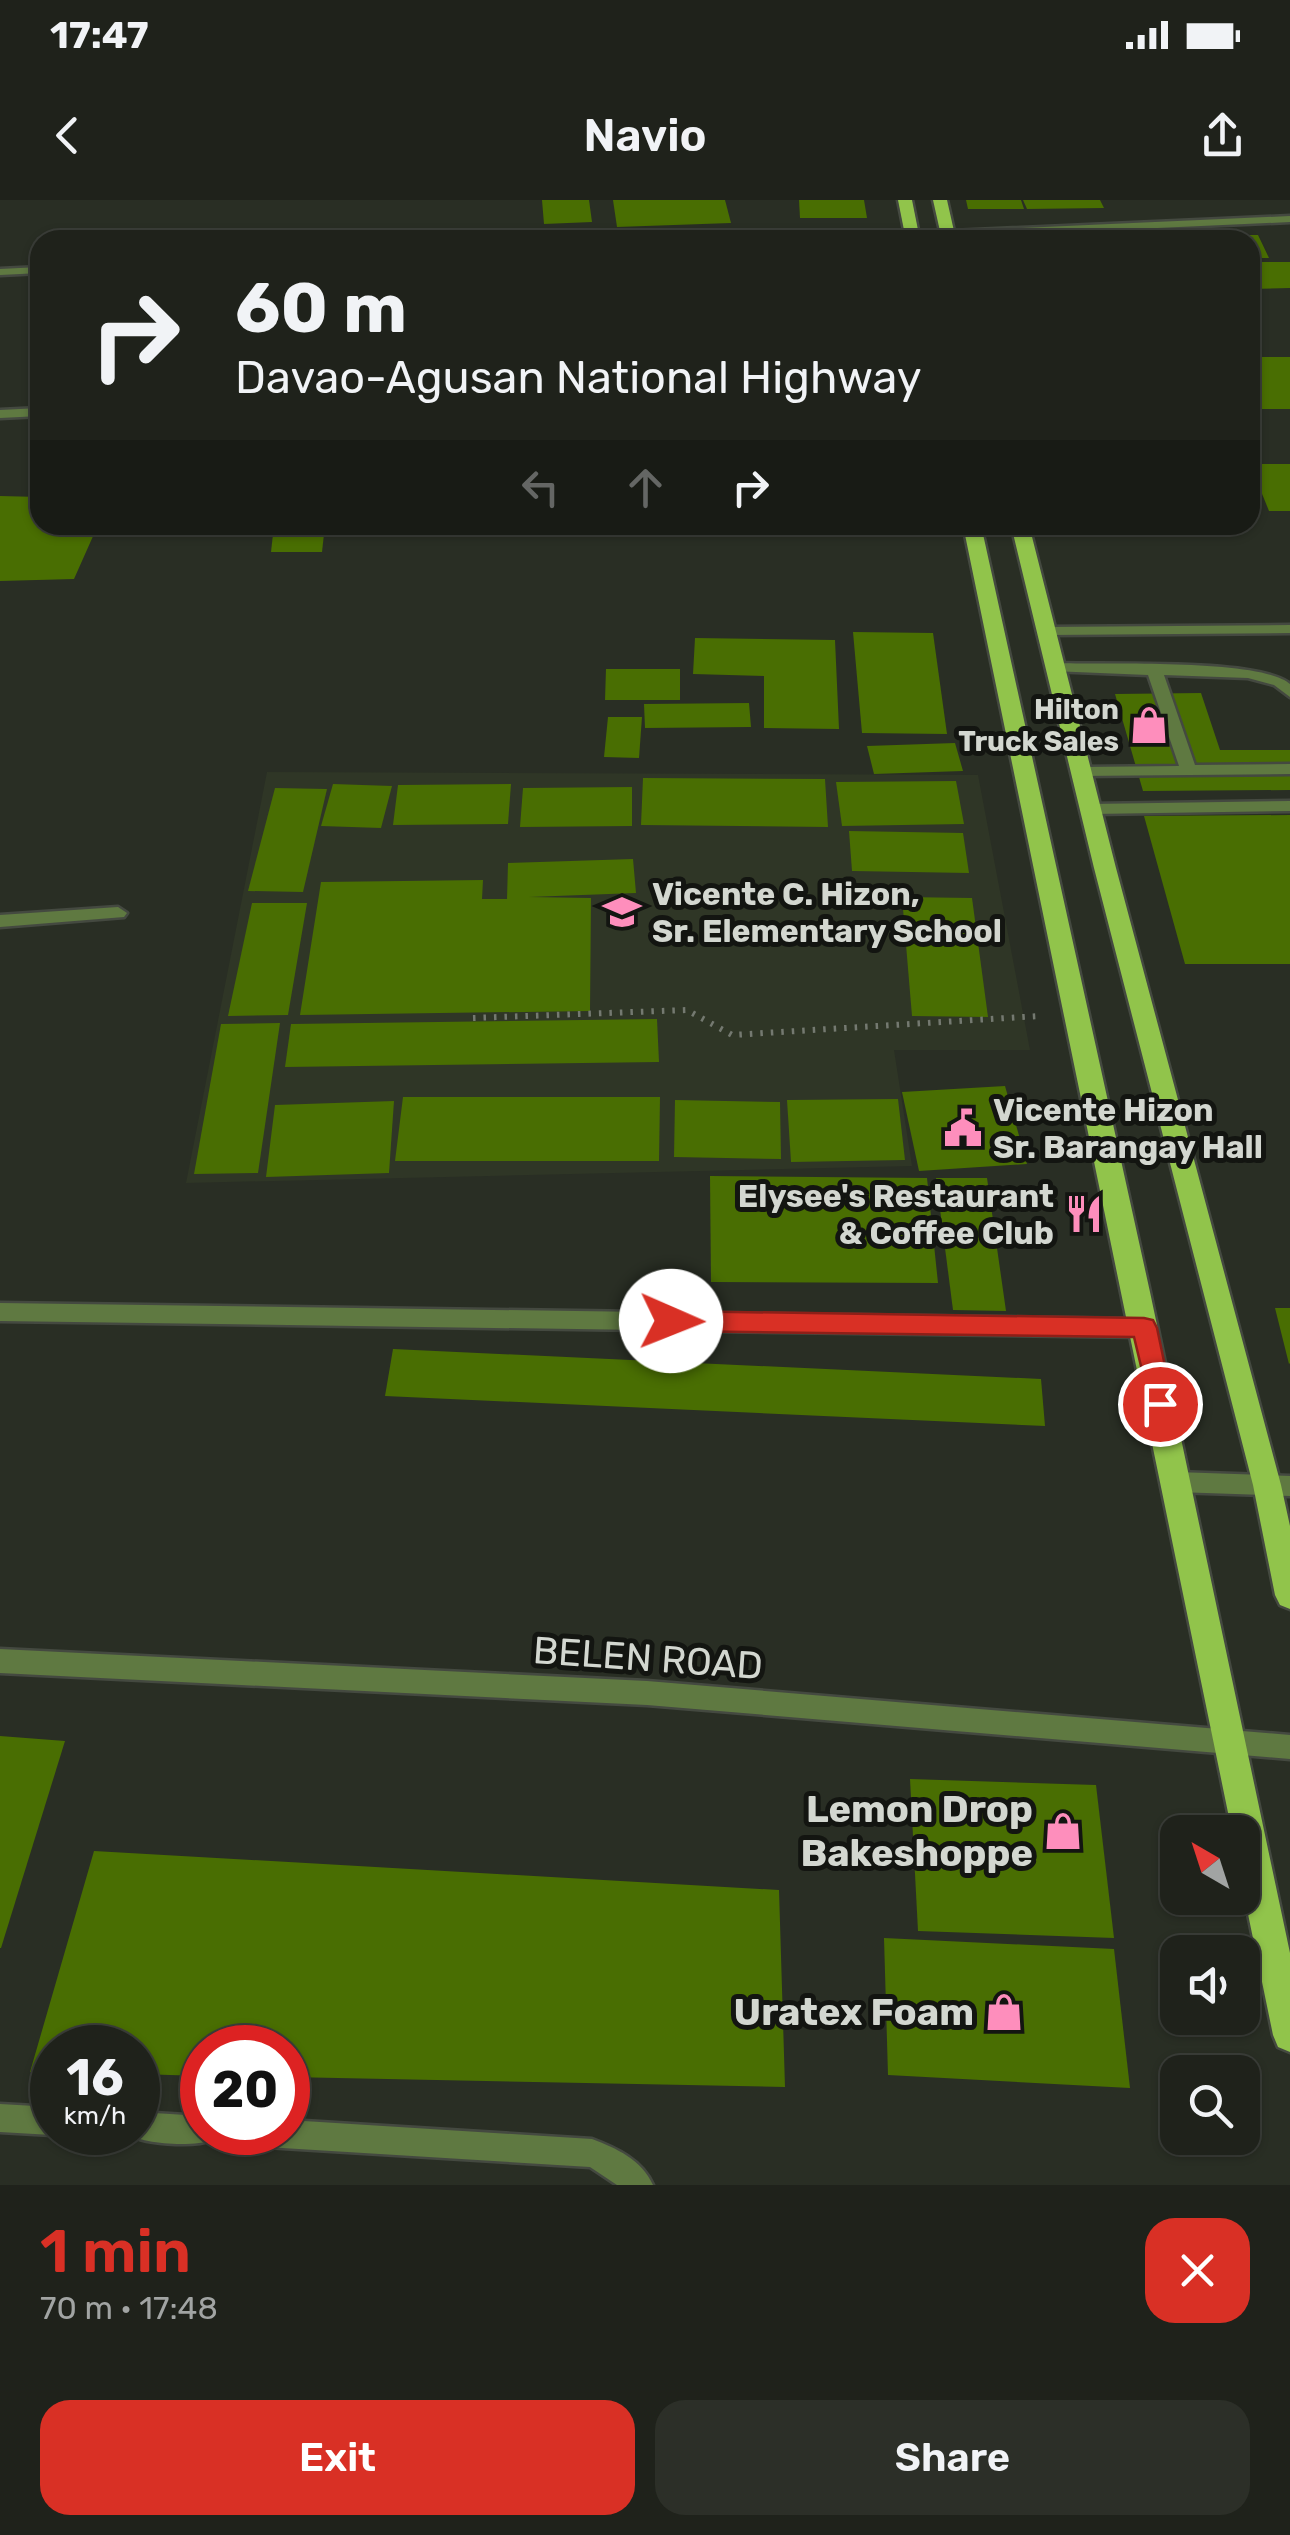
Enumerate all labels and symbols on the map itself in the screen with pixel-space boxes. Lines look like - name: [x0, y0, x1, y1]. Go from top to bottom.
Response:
- place label: Hilton Truck Sales: [958, 693, 1119, 758]
- shop icon: Hilton Truck Sales: [1128, 704, 1170, 746]
- place label: Vicente C. Hizon, Sr. Elementary School: [652, 875, 1002, 950]
- school or university icon: Vicente C. Hizon, Sr. Elementary School: [601, 891, 643, 933]
- place label: Vicente Hizon Sr. Barangay Hall: [993, 1091, 1263, 1166]
- public building icon: Vicente Hizon Sr. Barangay Hall: [942, 1107, 984, 1149]
- place label: Elysee's Restaurant & Coffee Club: [738, 1177, 1054, 1252]
- restaurant icon: Elysee's Restaurant & Coffee Club: [1063, 1193, 1105, 1235]
- position arrow: [619, 1269, 723, 1373]
- pin: [1118, 1362, 1203, 1447]
- street label: BELEN ROAD: [532, 1627, 764, 1689]
- place label: Lemon Drop Bakeshoppe: [800, 1786, 1033, 1876]
- shop icon: Lemon Drop Bakeshoppe: [1042, 1810, 1084, 1852]
- north arrow: [1160, 1815, 1260, 1915]
- place label: Uratex Foam: [734, 1989, 974, 2035]
- shop icon: Uratex Foam: [983, 1991, 1025, 2033]
- speed limit sign: 20: [180, 2025, 310, 2155]

